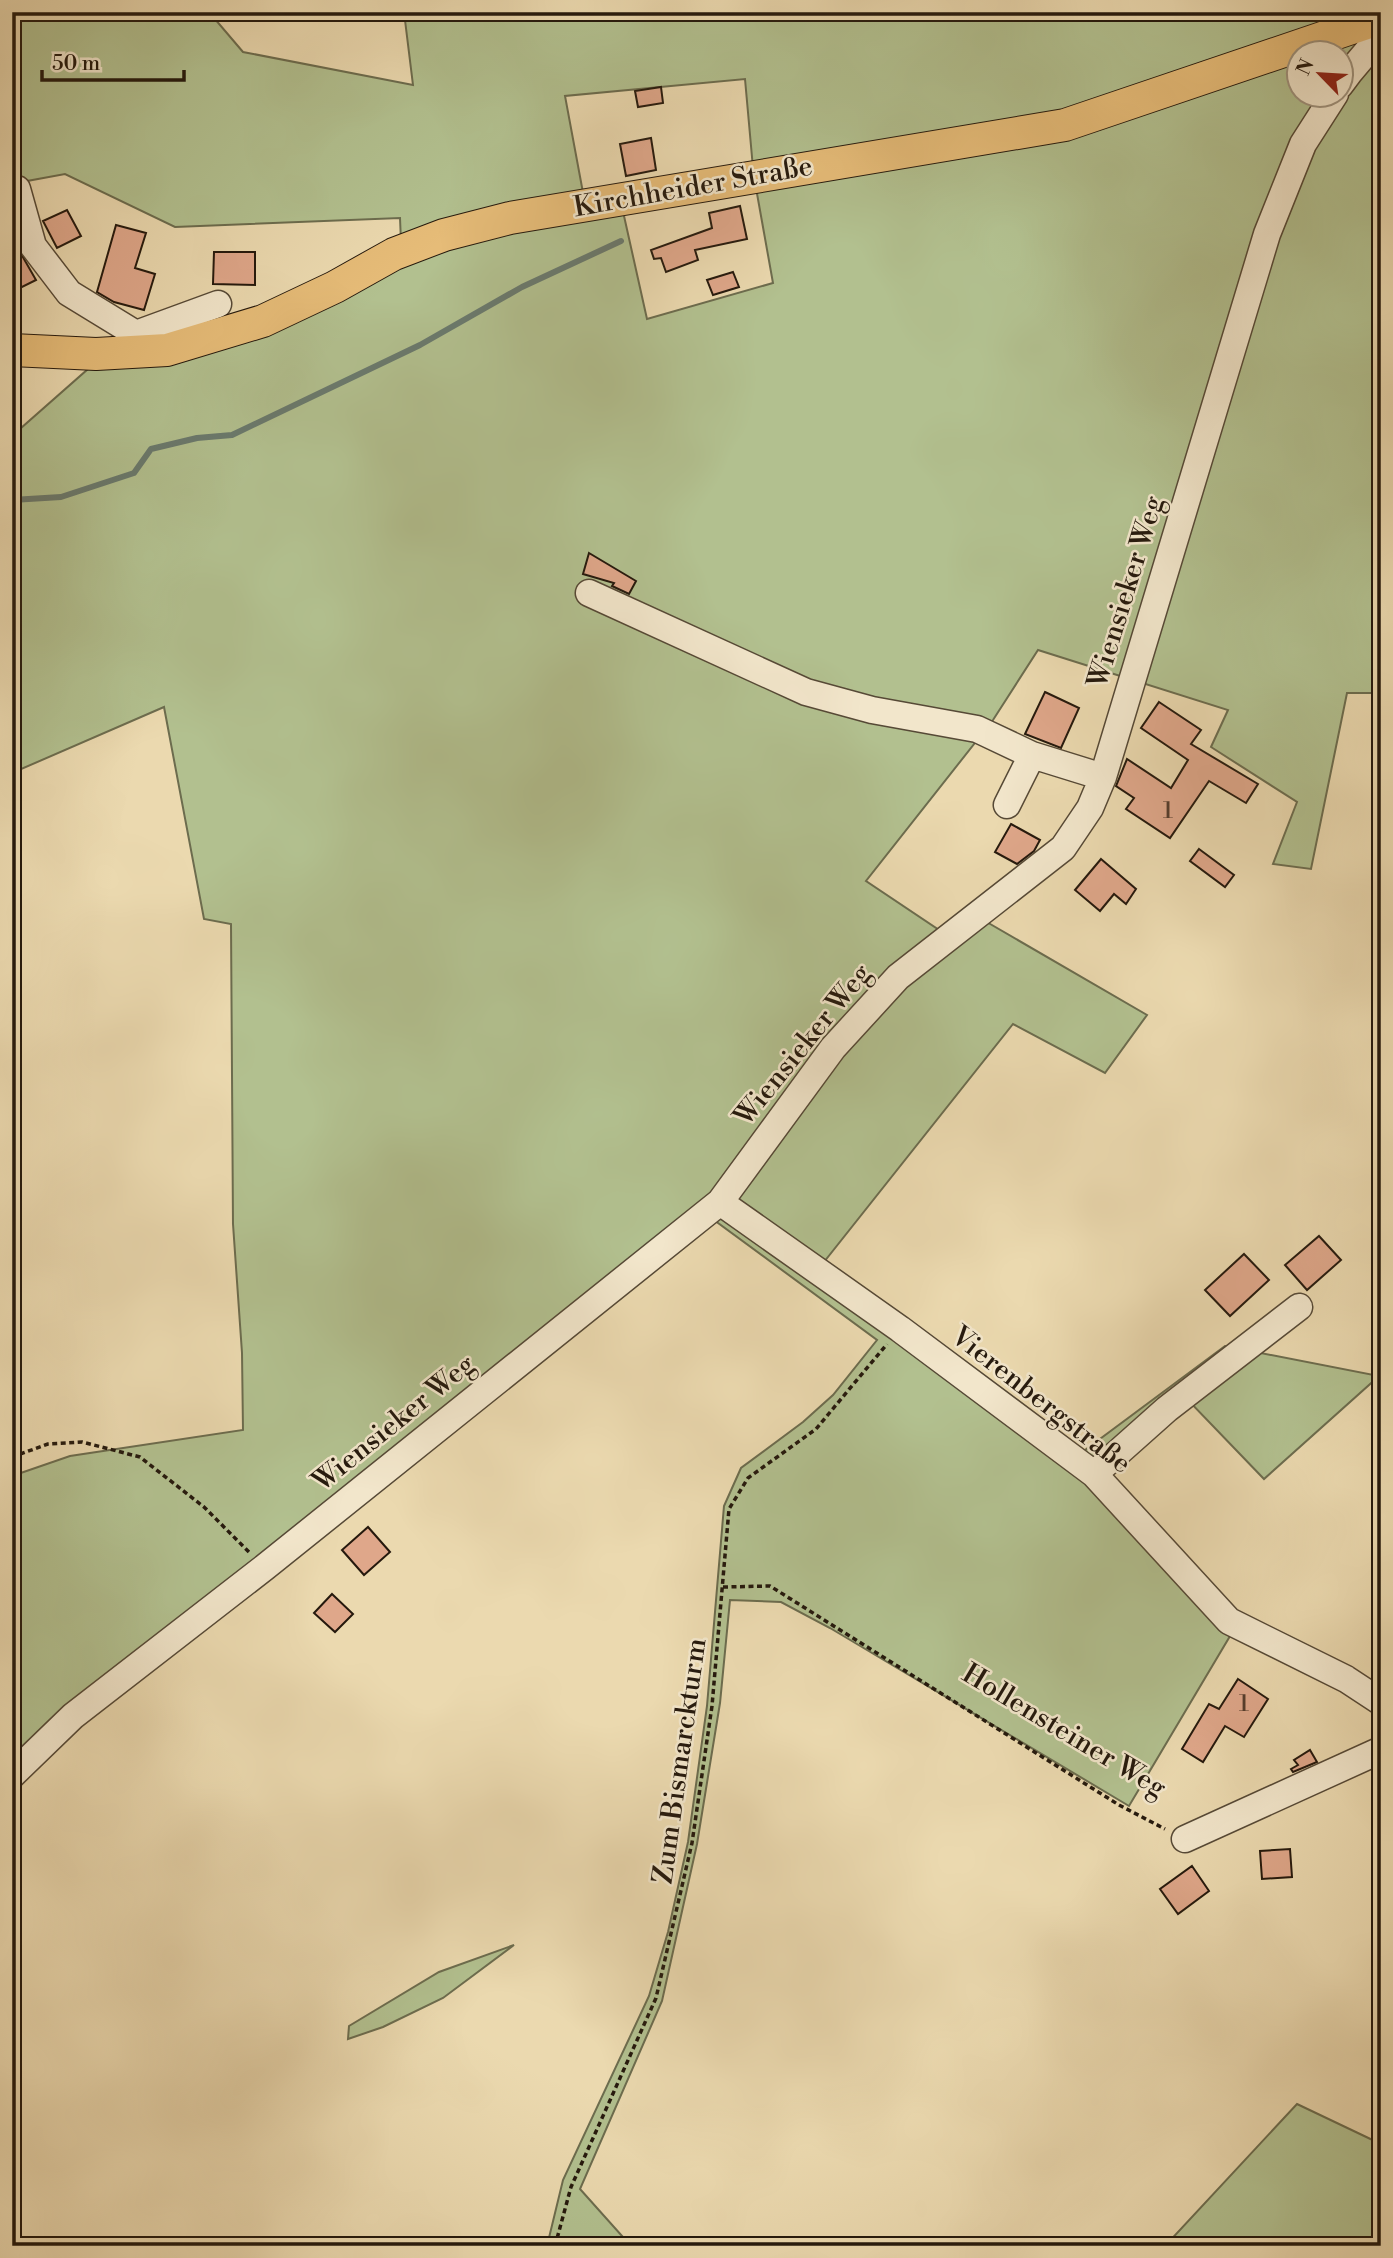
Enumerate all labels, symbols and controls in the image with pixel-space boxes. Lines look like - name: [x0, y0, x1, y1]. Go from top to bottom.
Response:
- scale bar: [42, 38, 184, 82]
- north arrow: [1284, 38, 1354, 108]
- text: 50 m: [52, 51, 100, 77]
- text: N: [1291, 55, 1320, 79]
- street label: Kirchheider Straße: [571, 149, 815, 225]
- street label: Wiensieker Weg: [1080, 491, 1172, 693]
- house number: 1: [1163, 796, 1174, 826]
- street label: Wiensieker Weg: [726, 956, 879, 1134]
- street label: Vierenbergstraße: [943, 1318, 1138, 1481]
- street label: Wiensieker Weg: [305, 1347, 483, 1500]
- street label: Zum Bismarckturm: [645, 1636, 715, 1886]
- street label: Hollensteiner Weg: [956, 1656, 1173, 1806]
- house number: 1: [1239, 1689, 1250, 1719]

